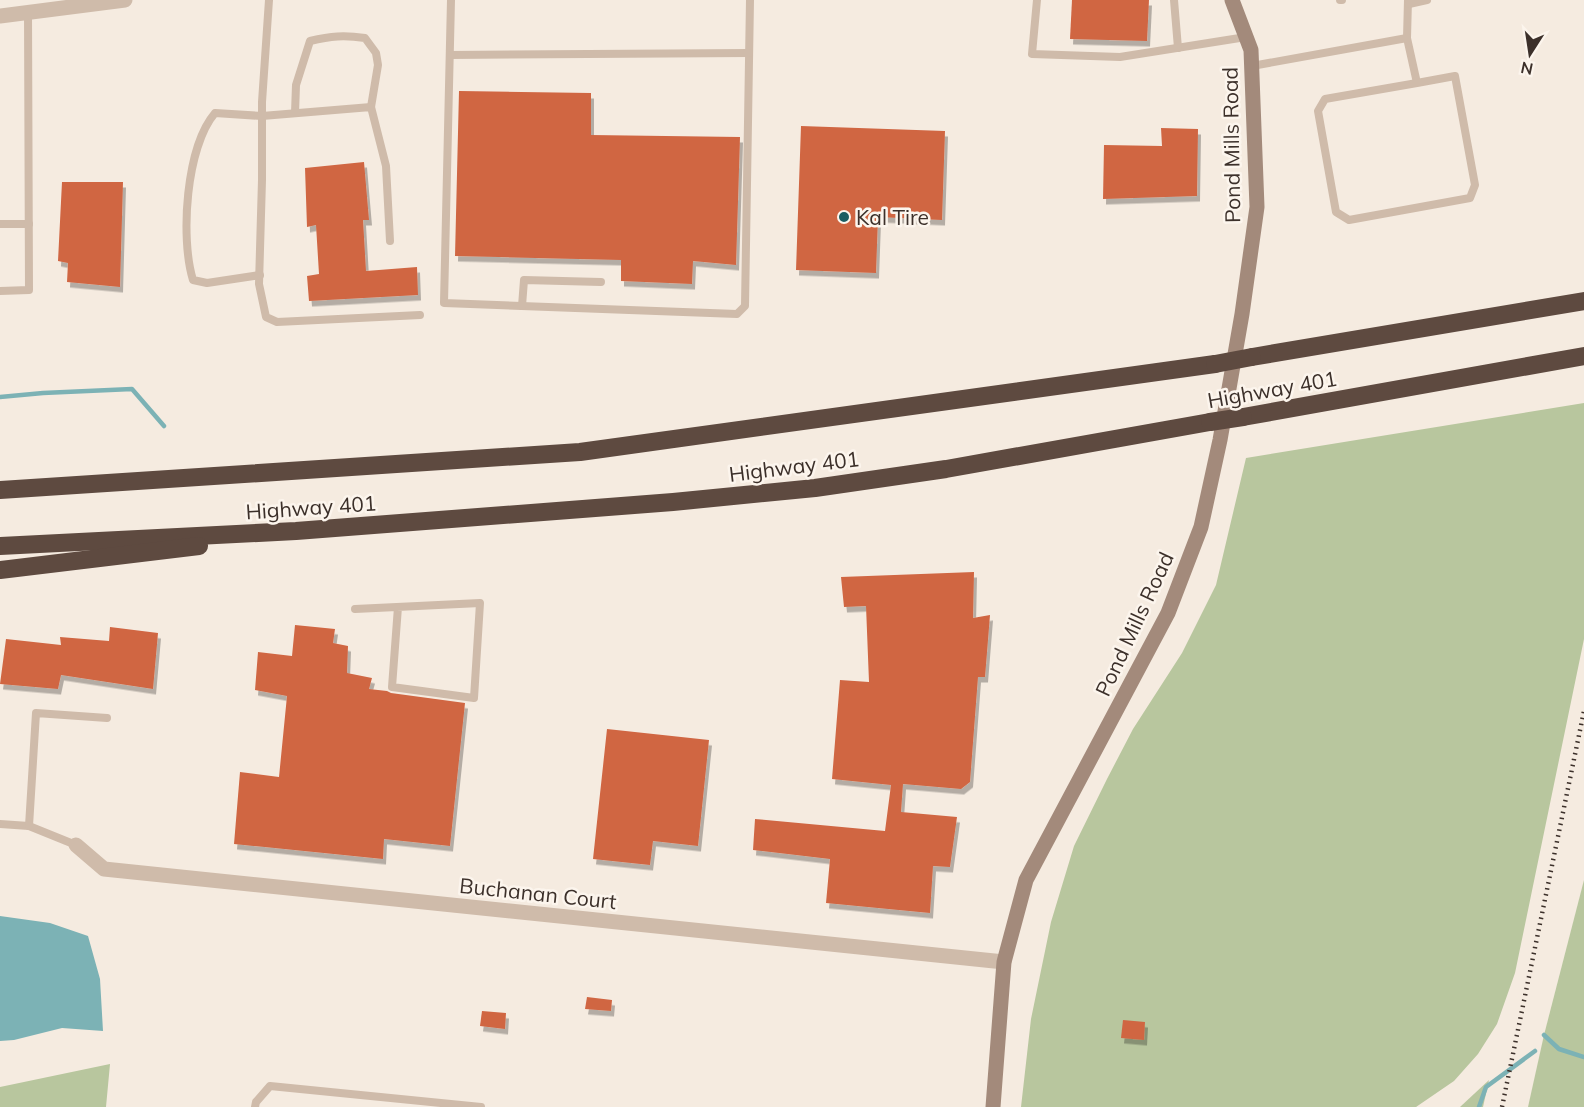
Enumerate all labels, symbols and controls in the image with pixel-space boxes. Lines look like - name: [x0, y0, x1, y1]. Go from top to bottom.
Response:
- north arrow: [1500, 24, 1560, 84]
- text: N: [1519, 58, 1535, 80]
- street label: Pond Mills Road: [1217, 67, 1245, 223]
- place label: Kal Tire: [856, 204, 929, 230]
- marker: Kal Tire: [837, 210, 851, 224]
- street label: Highway 401: [1205, 365, 1339, 413]
- street label: Highway 401: [727, 445, 861, 487]
- street label: Highway 401: [245, 489, 377, 525]
- street label: Pond Mills Road: [1089, 548, 1179, 700]
- street label: Buchanan Court: [458, 872, 618, 914]

